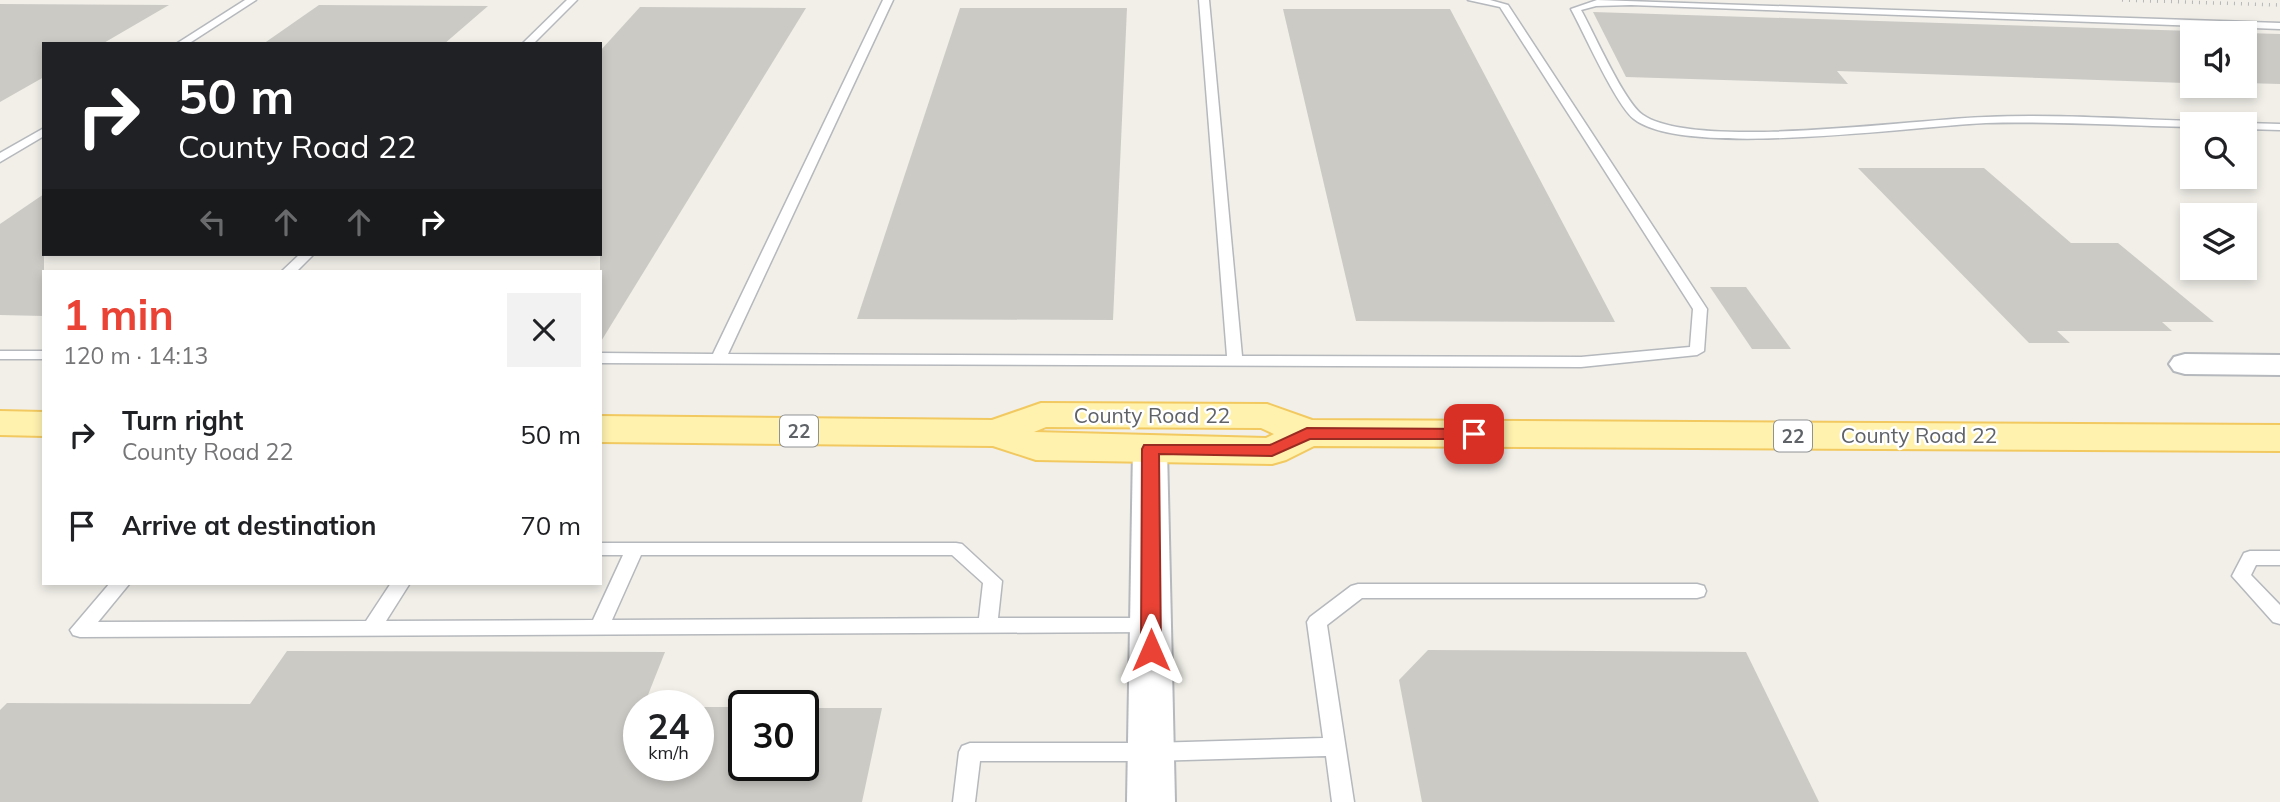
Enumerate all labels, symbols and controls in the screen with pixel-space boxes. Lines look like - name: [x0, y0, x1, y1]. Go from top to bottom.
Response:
- map controls: [2180, 21, 2257, 280]
- button: sound: [2180, 21, 2257, 98]
- text: 50 m: [178, 65, 294, 126]
- icon: right: [63, 70, 154, 161]
- button: search: [2180, 112, 2257, 189]
- text: County Road 22: [178, 126, 416, 166]
- icon: left: [194, 203, 232, 241]
- icon: ahead: [267, 203, 305, 241]
- icon: ahead: [340, 203, 378, 241]
- icon: right: [413, 203, 451, 241]
- button: layers: [2180, 203, 2257, 280]
- text: 1 min: [63, 288, 174, 341]
- button: close: [507, 293, 581, 367]
- text: 120 m · 14:13: [63, 341, 208, 370]
- street label: County Road 22: [1074, 402, 1230, 428]
- text: Turn right: [122, 404, 243, 437]
- pin: [1444, 404, 1504, 464]
- icon: arrive: [1455, 415, 1493, 453]
- icon: right: [63, 416, 101, 454]
- road number: 22: [780, 416, 818, 446]
- text: 50 m: [520, 418, 581, 451]
- road number: 22: [1774, 420, 1812, 452]
- street label: County Road 22: [1841, 422, 1997, 448]
- text: County Road 22: [122, 437, 293, 466]
- icon: arrive: [63, 507, 101, 545]
- text: Arrive at destination: [122, 509, 377, 542]
- text: 70 m: [520, 509, 581, 542]
- position arrow: [1114, 613, 1188, 687]
- speed limit sign: 30: [728, 690, 819, 781]
- text: 24: [647, 704, 690, 748]
- text: km/h: [648, 741, 689, 764]

